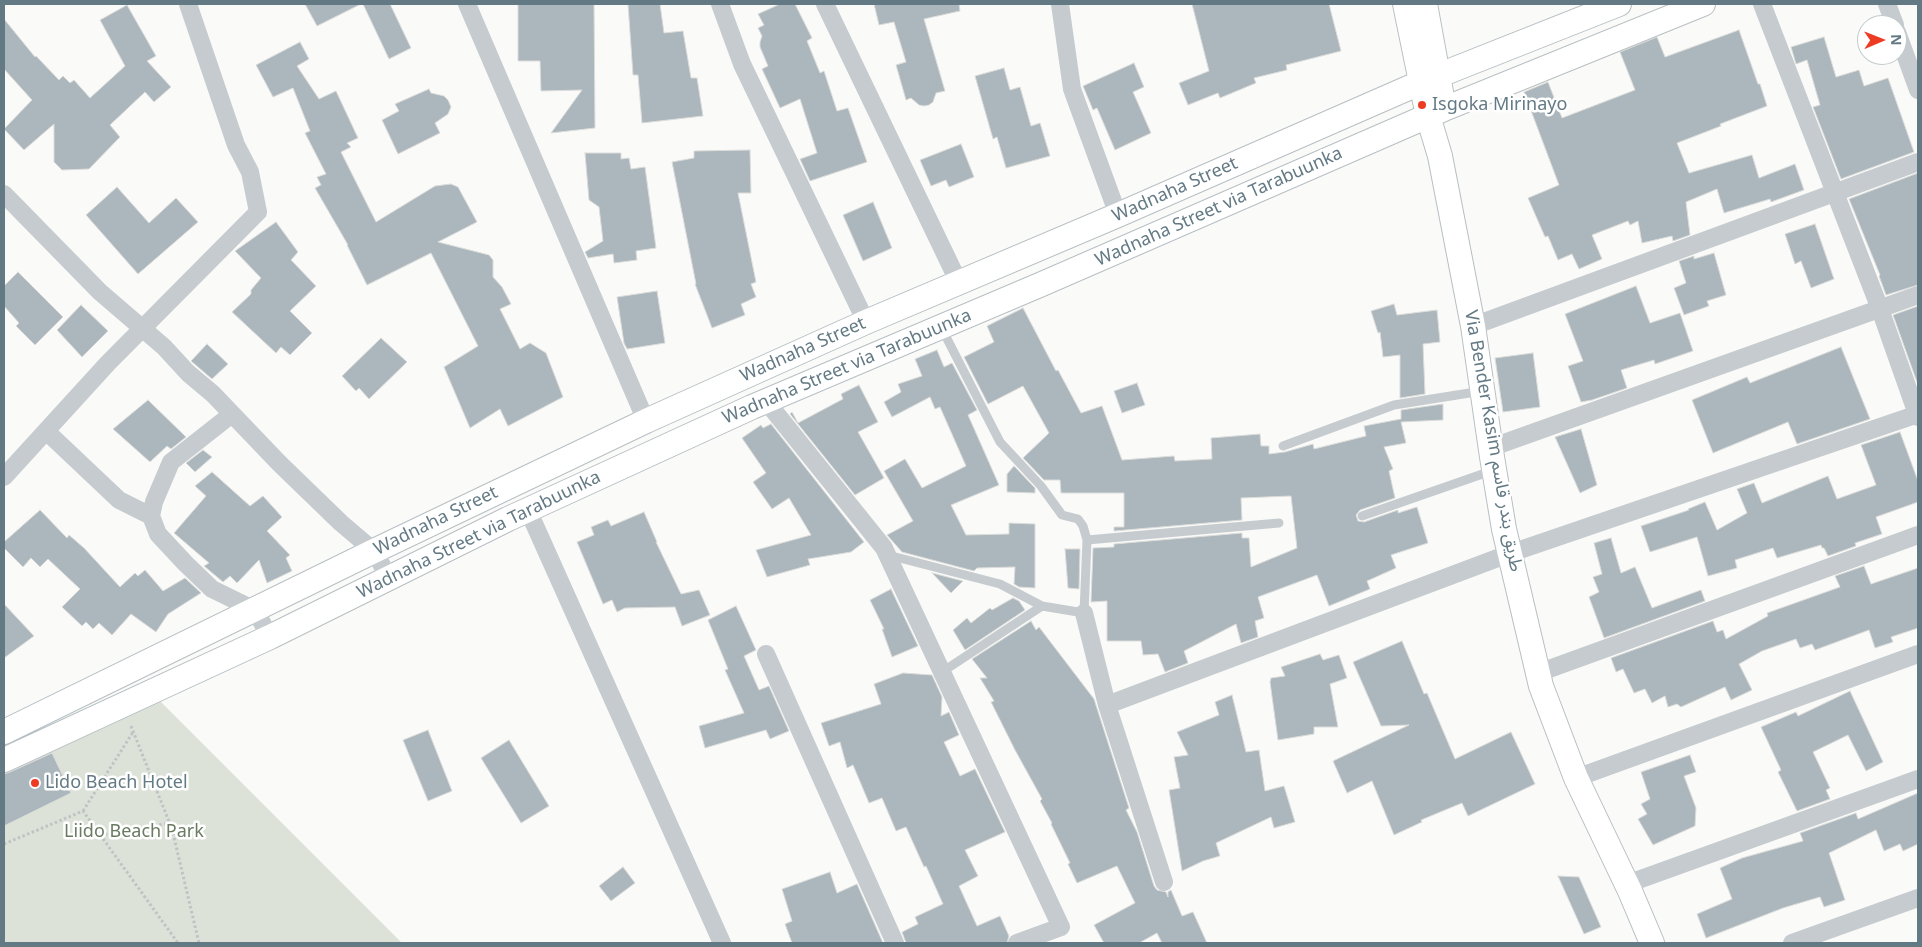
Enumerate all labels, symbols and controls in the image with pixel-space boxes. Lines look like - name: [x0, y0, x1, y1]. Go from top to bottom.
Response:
- north arrow: [1857, 15, 1907, 65]
- text: N: [1887, 34, 1906, 46]
- place label: Isgoka Mirinayo: [1432, 94, 1567, 116]
- marker: Isgoka Mirinayo: [1416, 99, 1428, 111]
- street label: Wadnaha Street via Tarabuunka: [1092, 143, 1346, 271]
- street label: Wadnaha Street: [1109, 153, 1241, 227]
- street label: Wadnaha Street via Tarabuunka: [719, 305, 975, 429]
- street label: Via Bender Kasim طريق بندر قاسم: [1459, 308, 1527, 574]
- street label: Wadnaha Street: [737, 313, 869, 387]
- street label: Wadnaha Street via Tarabuunka: [354, 467, 604, 603]
- street label: Wadnaha Street: [371, 482, 501, 560]
- place label: Lido Beach Hotel: [45, 772, 188, 794]
- marker: Lido Beach Hotel: [29, 777, 41, 789]
- park label: Liido Beach Park: [64, 821, 204, 843]

